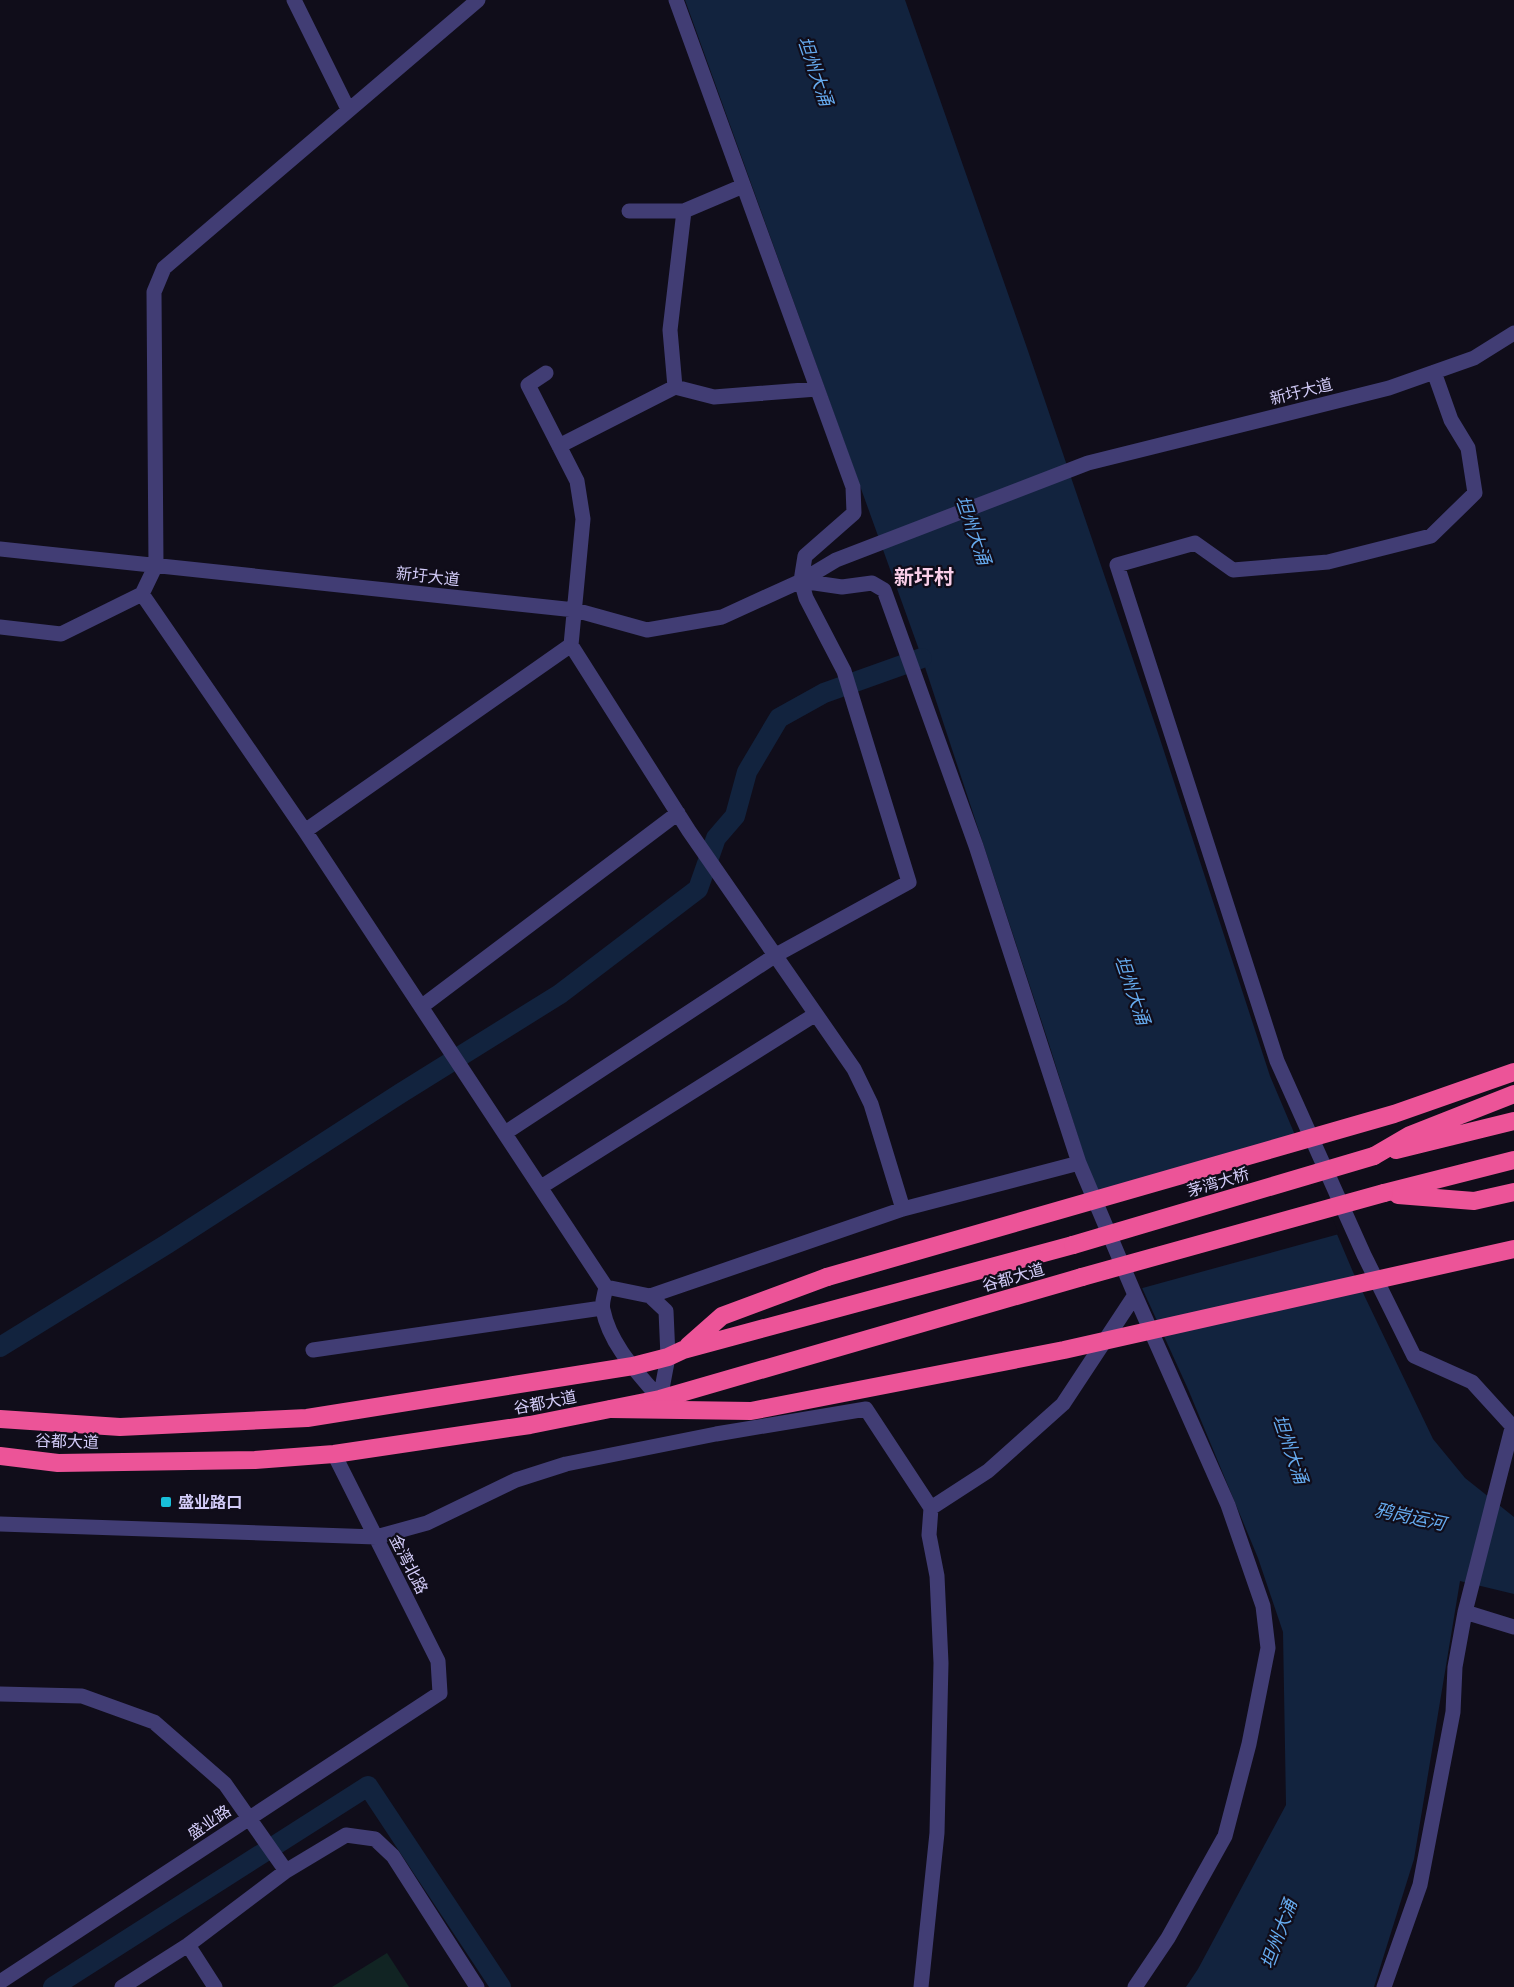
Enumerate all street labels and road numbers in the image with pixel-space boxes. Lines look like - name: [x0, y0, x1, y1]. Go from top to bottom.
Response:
- street label: 新圩大道: [1268, 374, 1335, 410]
- street label: 新圩大道: [395, 563, 461, 591]
- street label: 茅湾大桥: [1184, 1163, 1252, 1203]
- street label: 谷都大道: [979, 1259, 1047, 1297]
- street label: 谷都大道: [512, 1386, 579, 1420]
- street label: 谷都大道: [35, 1430, 99, 1454]
- street label: 金湾北路: [384, 1531, 432, 1598]
- street label: 盛业路: [184, 1800, 236, 1845]

